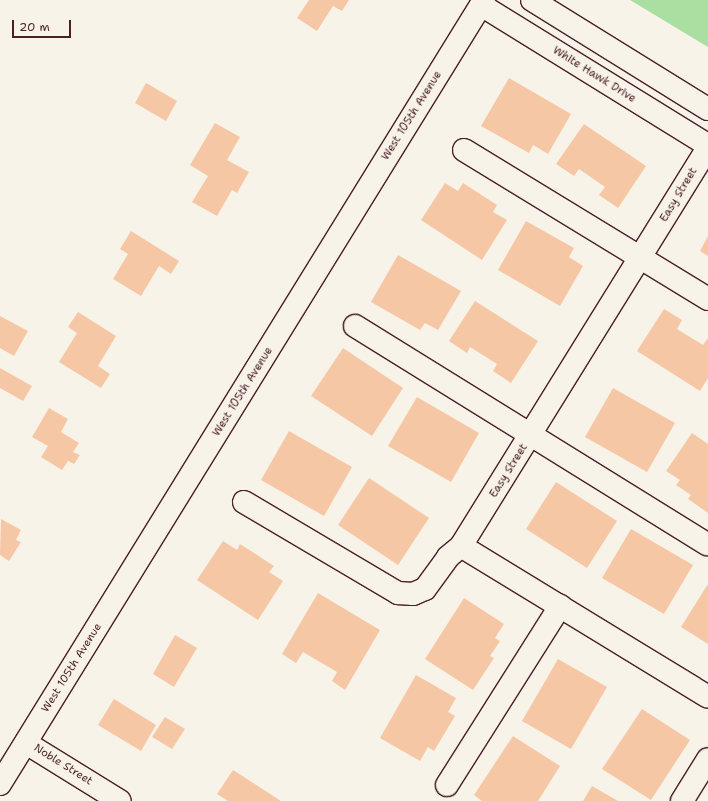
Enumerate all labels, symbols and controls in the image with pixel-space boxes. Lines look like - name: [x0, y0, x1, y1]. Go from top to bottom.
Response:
- scale bar: [14, 12, 73, 38]
- text: 20 m: [19, 19, 50, 35]
- street label: White Hawk Drive: [550, 44, 638, 106]
- street label: West 105th Avenue: [379, 69, 445, 163]
- street label: Easy Street: [658, 165, 700, 225]
- street label: West 105th Avenue: [210, 345, 276, 439]
- street label: Easy Street: [487, 442, 531, 500]
- street label: West 105th Avenue: [39, 621, 105, 715]
- street label: Noble Street: [31, 742, 95, 788]

